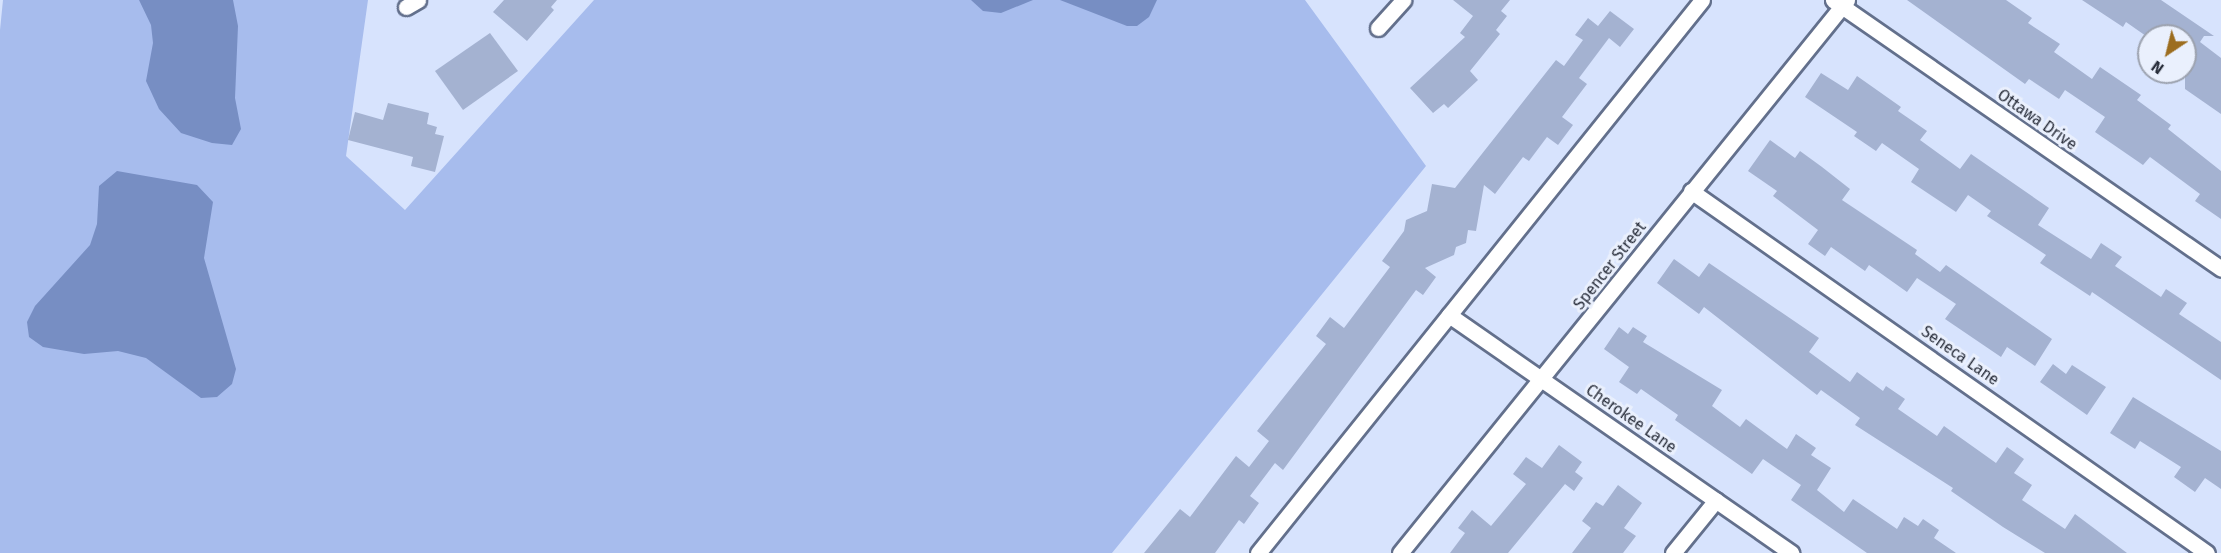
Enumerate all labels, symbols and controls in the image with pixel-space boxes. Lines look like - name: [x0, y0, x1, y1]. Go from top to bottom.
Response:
- north arrow: [2137, 24, 2197, 84]
- text: N: [2148, 57, 2167, 78]
- street label: Ottawa Drive: [1993, 85, 2081, 155]
- street label: Spencer Street: [1570, 218, 1650, 314]
- street label: Seneca Lane: [1917, 322, 2003, 390]
- street label: Cherokee Lane: [1582, 381, 1680, 457]

